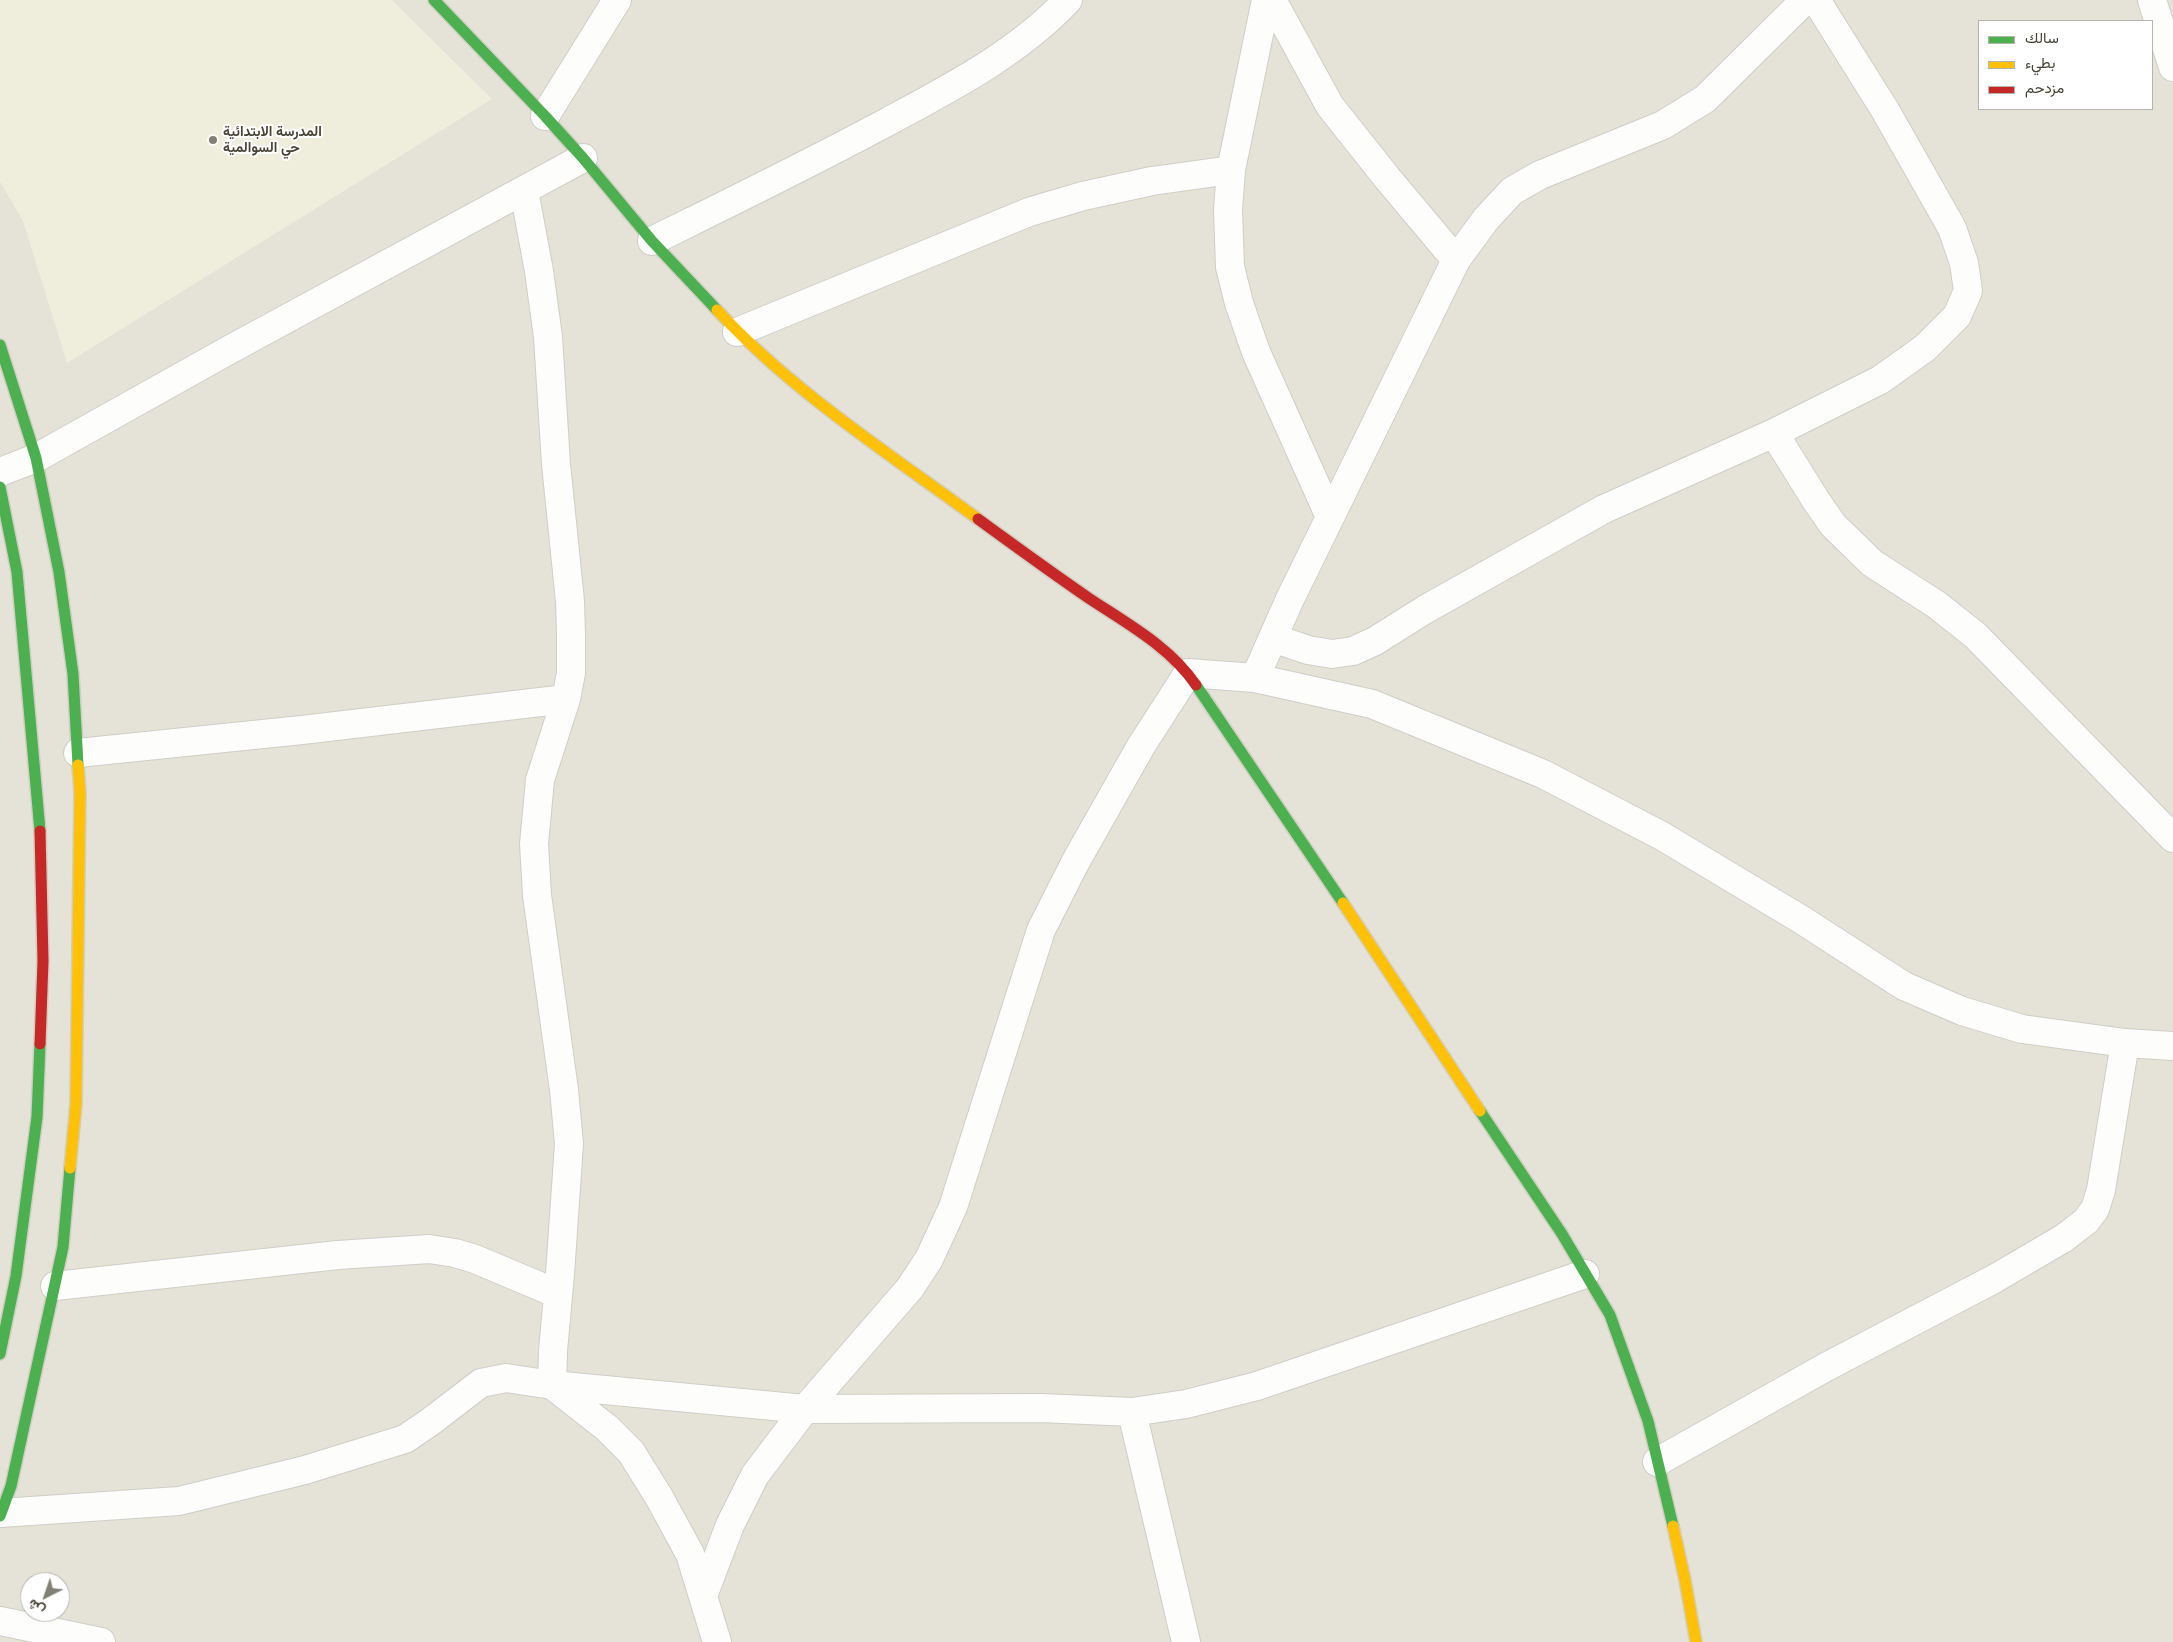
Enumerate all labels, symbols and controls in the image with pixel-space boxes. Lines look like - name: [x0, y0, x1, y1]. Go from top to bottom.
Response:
- legend: [1978, 20, 2153, 110]
- text: سالك: [2025, 28, 2059, 47]
- text: بطيء: [2025, 53, 2055, 72]
- text: مزدحم: [2025, 78, 2064, 97]
- place label: المدرسة الابتدائية حي السوالمية: [223, 124, 322, 156]
- marker: المدرسة الابتدائية حي السوالمية: [207, 134, 219, 146]
- north arrow: [20, 1572, 70, 1622]
- text: ش: [24, 1595, 48, 1620]

